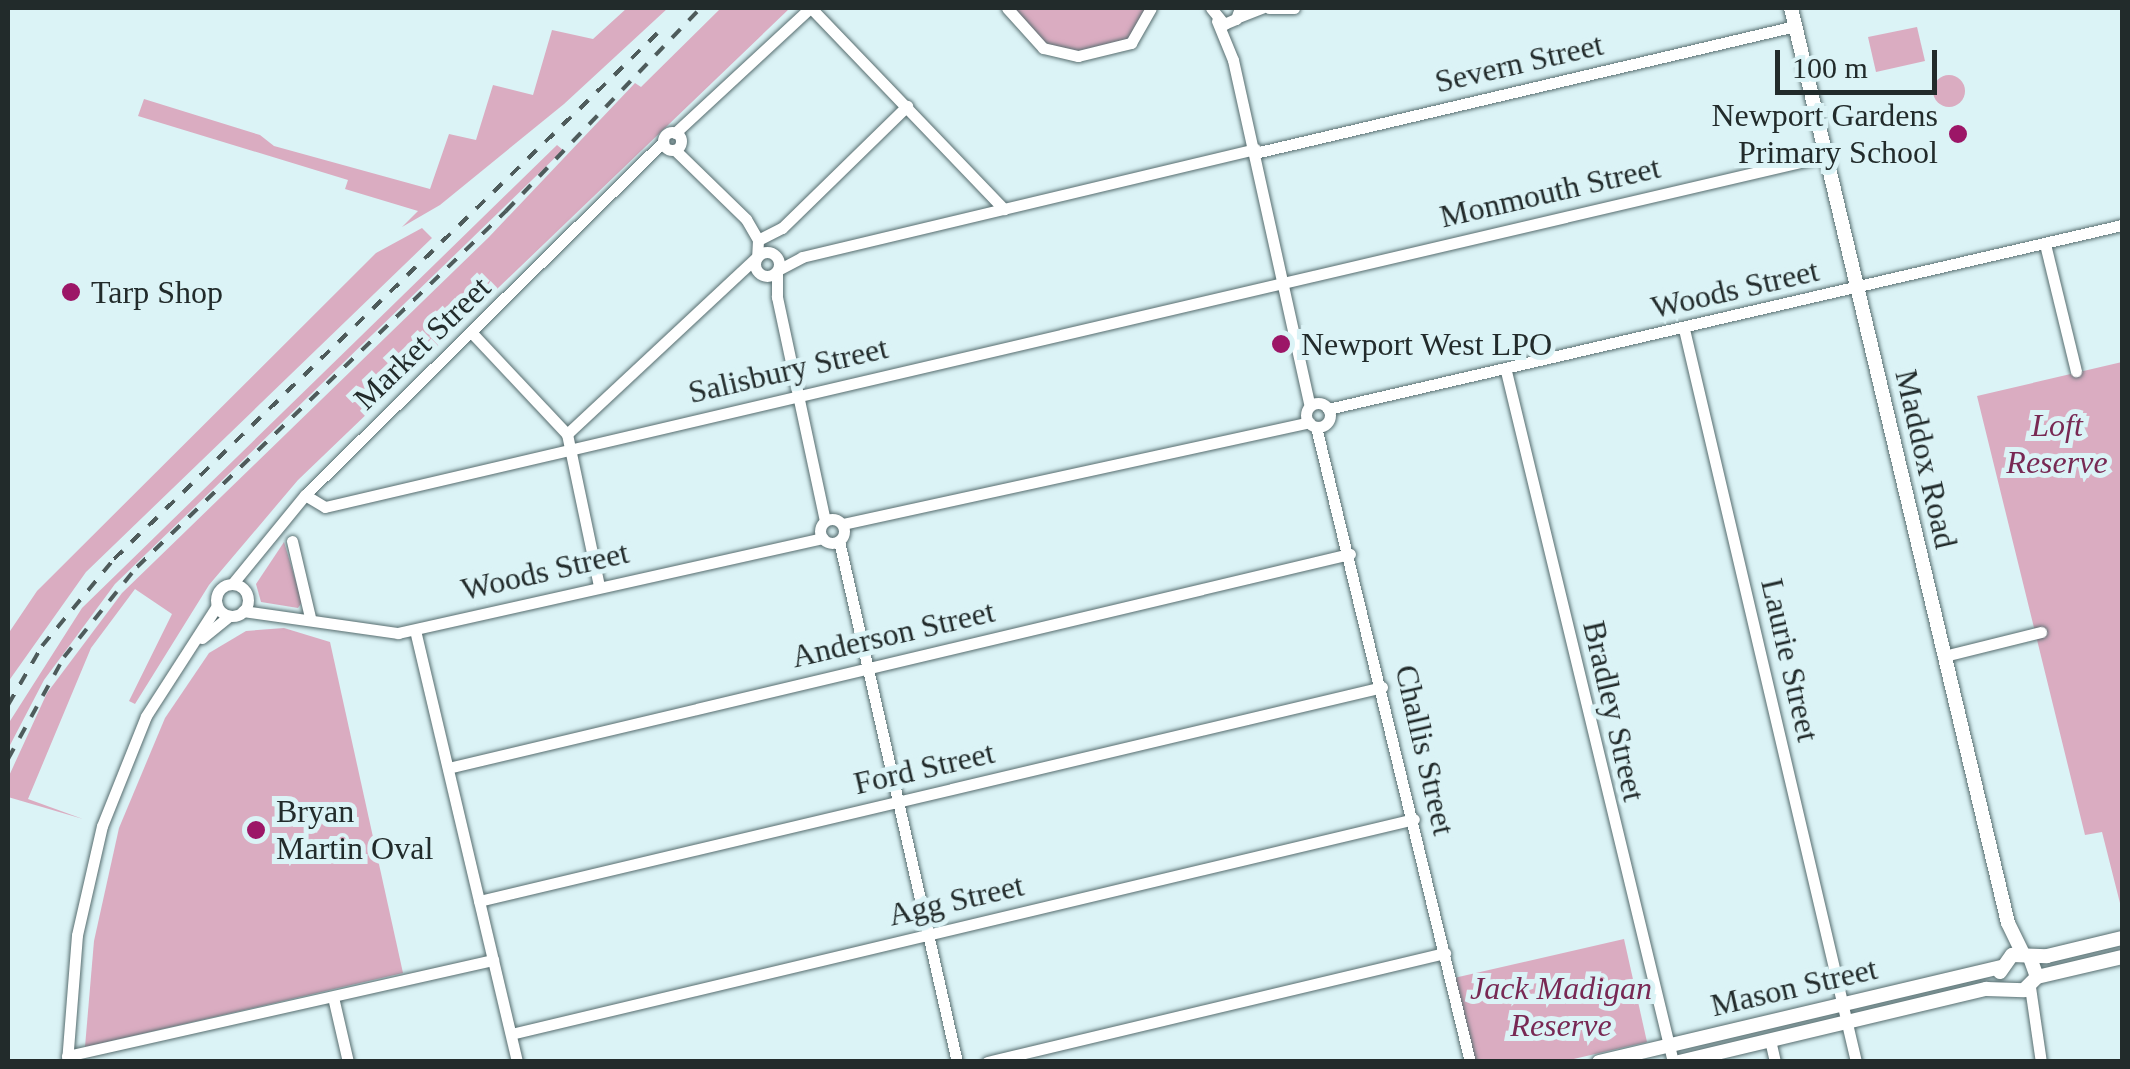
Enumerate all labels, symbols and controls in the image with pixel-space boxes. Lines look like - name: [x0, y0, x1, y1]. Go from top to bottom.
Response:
- street label: Severn Street: [1431, 25, 1607, 101]
- scale bar: [1780, 30, 1942, 92]
- text: 100 m: [1792, 51, 1868, 84]
- place label: Newport Gardens Primary School: [1711, 97, 1938, 172]
- marker: Newport Gardens Primary School: [1947, 123, 1969, 145]
- street label: Monmouth Street: [1436, 148, 1664, 236]
- street label: Woods Street: [1648, 251, 1822, 327]
- street label: Market Street: [346, 268, 498, 418]
- place label: Tarp Shop: [91, 273, 223, 311]
- marker: Tarp Shop: [60, 281, 82, 303]
- place label: Newport West LPO: [1301, 325, 1553, 363]
- street label: Salisbury Street: [685, 328, 891, 412]
- marker: Newport West LPO: [1270, 333, 1292, 355]
- street label: Maddox Road: [1887, 366, 1965, 552]
- park label: Loft Reserve: [2006, 407, 2108, 482]
- street label: Woods Street: [458, 533, 632, 609]
- street label: Laurie Street: [1753, 575, 1827, 745]
- street label: Anderson Street: [788, 592, 998, 676]
- street label: Bradley Street: [1575, 617, 1653, 805]
- street label: Challis Street: [1387, 661, 1463, 839]
- street label: Ford Street: [850, 733, 998, 803]
- place label: Bryan Martin Oval: [276, 793, 433, 868]
- marker: Bryan Martin Oval: [245, 819, 267, 841]
- street label: Agg Street: [885, 866, 1027, 934]
- street label: Mason Street: [1707, 949, 1881, 1025]
- park label: Jack Madigan Reserve: [1470, 970, 1652, 1045]

